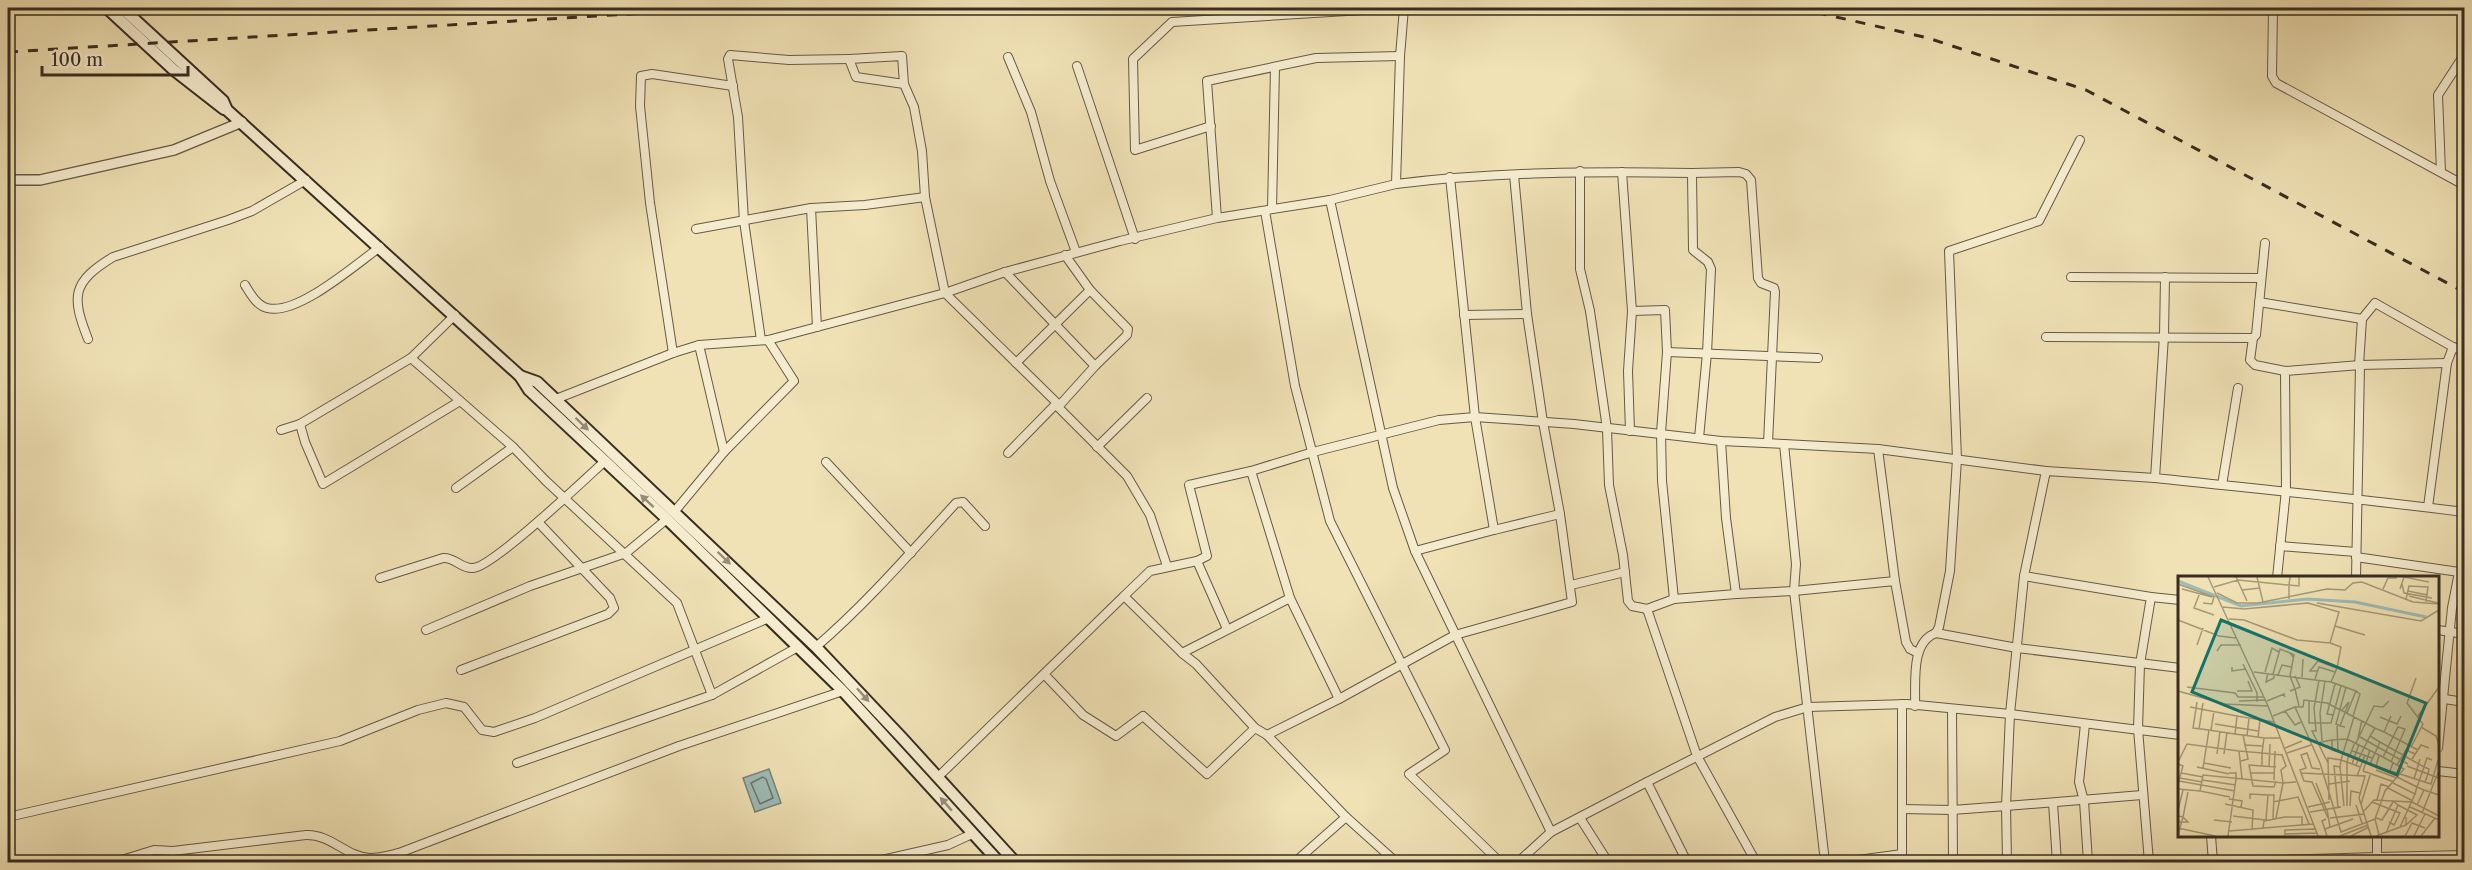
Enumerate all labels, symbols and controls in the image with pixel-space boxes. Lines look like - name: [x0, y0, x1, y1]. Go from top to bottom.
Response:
- scale bar: [42, 39, 188, 77]
- text: 100 m: [51, 49, 103, 71]
- one-way arrow: [575, 417, 589, 431]
- one-way arrow: [640, 494, 654, 508]
- one-way arrow: [716, 551, 730, 565]
- inset map: [2178, 576, 2439, 837]
- one-way arrow: [856, 687, 869, 702]
- one-way arrow: [940, 797, 953, 812]

